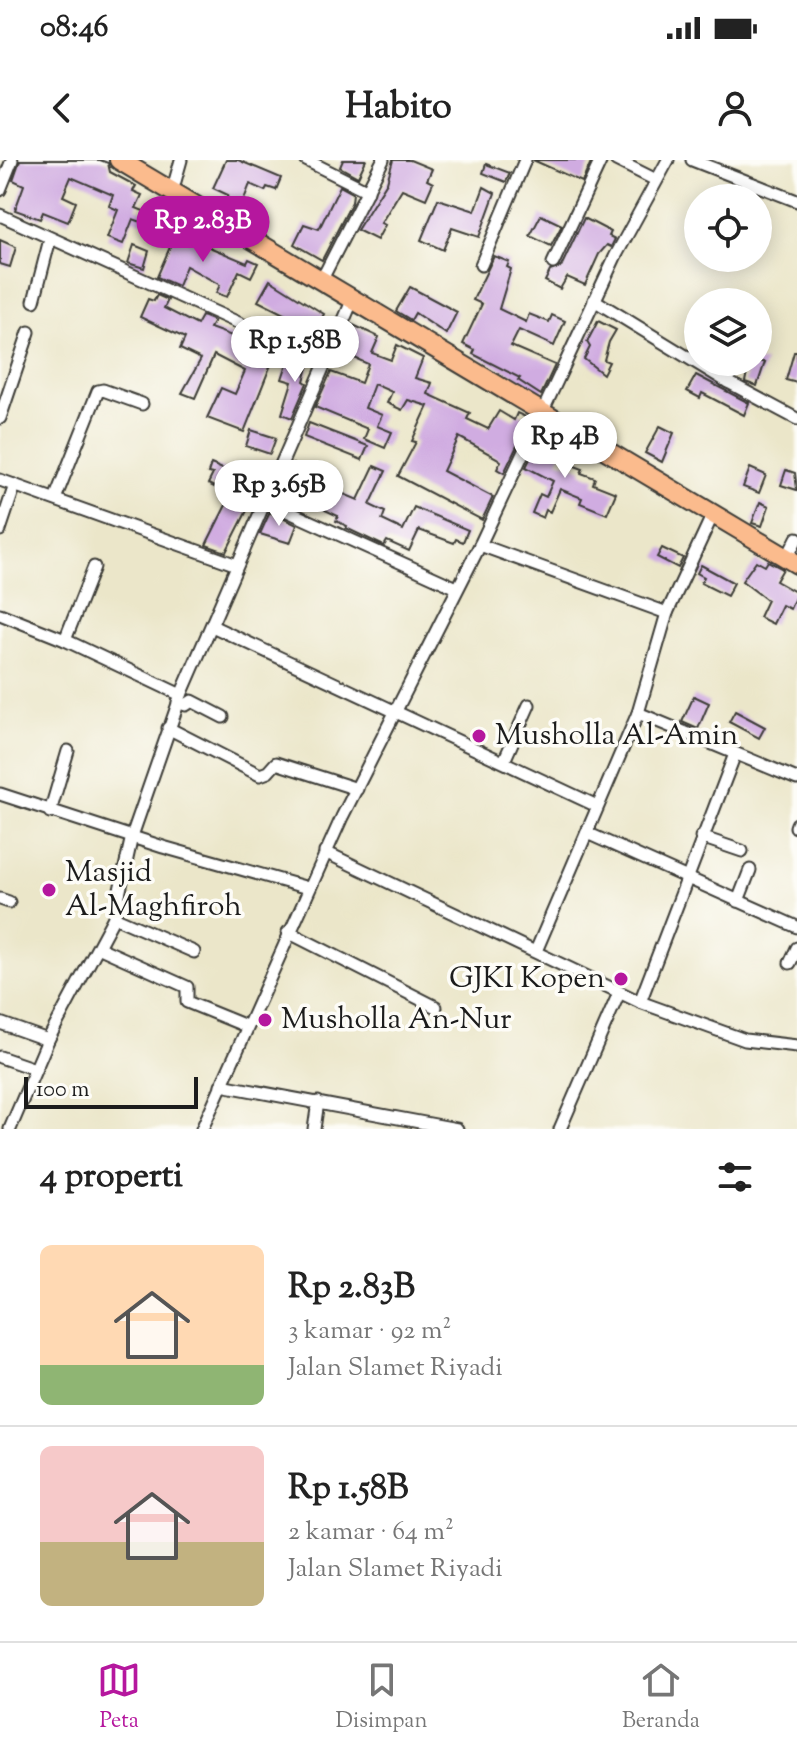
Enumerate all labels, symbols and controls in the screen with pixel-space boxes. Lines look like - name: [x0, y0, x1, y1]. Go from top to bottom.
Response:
- text: 08:46: [40, 7, 108, 50]
- text: Habito: [345, 82, 452, 134]
- icon: back: [40, 86, 84, 130]
- icon: person: [713, 86, 757, 130]
- map controls: [684, 184, 772, 376]
- button: locate: [684, 184, 772, 272]
- pin: Rp 2.83B: [120, 196, 286, 264]
- text: Rp 2.83B: [155, 203, 251, 240]
- button: layers: [684, 288, 772, 376]
- pin: Rp 1.58B: [212, 316, 378, 384]
- text: Rp 1.58B: [249, 323, 341, 360]
- pin: Rp 4B: [509, 412, 621, 480]
- text: Rp 4B: [531, 419, 599, 456]
- pin: Rp 3.65B: [196, 460, 362, 528]
- text: Rp 3.65B: [232, 467, 326, 504]
- place label: Musholla Al-Amin: [495, 715, 739, 758]
- marker: Musholla Al-Amin: [470, 727, 488, 745]
- place label: Masjid Al-Maghfiroh: [65, 852, 242, 929]
- marker: Masjid Al-Maghfiroh: [40, 881, 58, 899]
- place label: GJKI Kopen: [449, 958, 605, 1001]
- marker: GJKI Kopen: [612, 970, 630, 988]
- place label: Musholla An-Nur: [281, 999, 512, 1042]
- marker: Musholla An-Nur: [256, 1011, 274, 1029]
- scale bar: [24, 1073, 198, 1109]
- text: 100 m: [36, 1075, 89, 1107]
- text: 4 properti: [40, 1153, 183, 1202]
- icon: filters: [713, 1155, 757, 1199]
- text: Rp 2.83B: [288, 1264, 415, 1313]
- icon: home: [104, 1277, 200, 1373]
- text: 3 kamar · 92 m²: [288, 1313, 451, 1350]
- text: Jalan Slamet Riyadi: [288, 1350, 503, 1387]
- text: Rp 1.58B: [288, 1465, 408, 1514]
- icon: home: [104, 1478, 200, 1574]
- text: 2 kamar · 64 m²: [288, 1514, 454, 1551]
- text: Jalan Slamet Riyadi: [288, 1551, 503, 1588]
- tab: Peta: [97, 1658, 141, 1738]
- tab: Disimpan: [336, 1658, 428, 1738]
- tab: Beranda: [622, 1658, 700, 1738]

